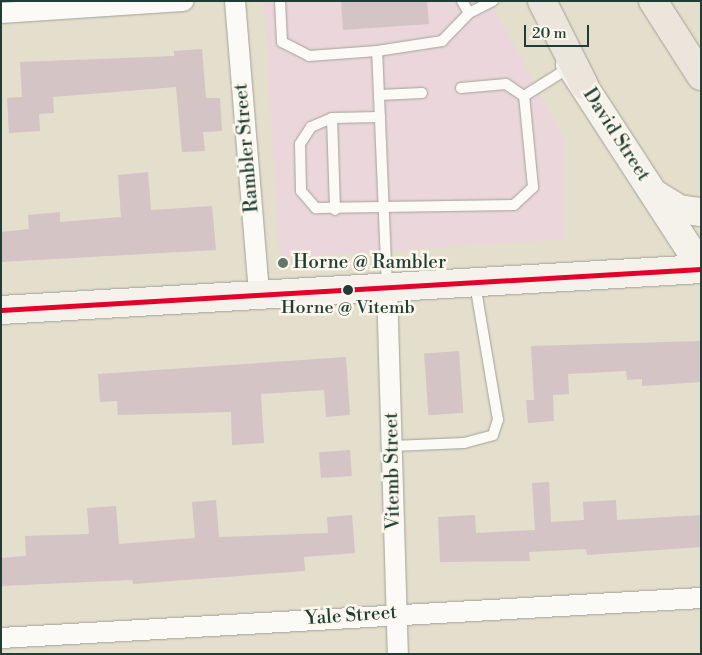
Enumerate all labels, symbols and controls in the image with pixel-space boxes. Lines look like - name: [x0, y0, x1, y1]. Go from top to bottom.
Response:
- scale bar: [527, 15, 592, 47]
- text: 20 m: [532, 24, 567, 43]
- street label: Rambler Street: [230, 82, 264, 214]
- street label: David Street: [578, 84, 654, 186]
- place label: Horne @ Rambler: [293, 252, 446, 274]
- marker: Horne @ Rambler: [277, 257, 289, 269]
- marker: Horne @ Vitemb: [343, 285, 353, 295]
- place label: Horne @ Vitemb: [281, 297, 415, 319]
- street label: Vitemb Street: [381, 412, 405, 530]
- street label: Yale Street: [304, 601, 398, 631]

